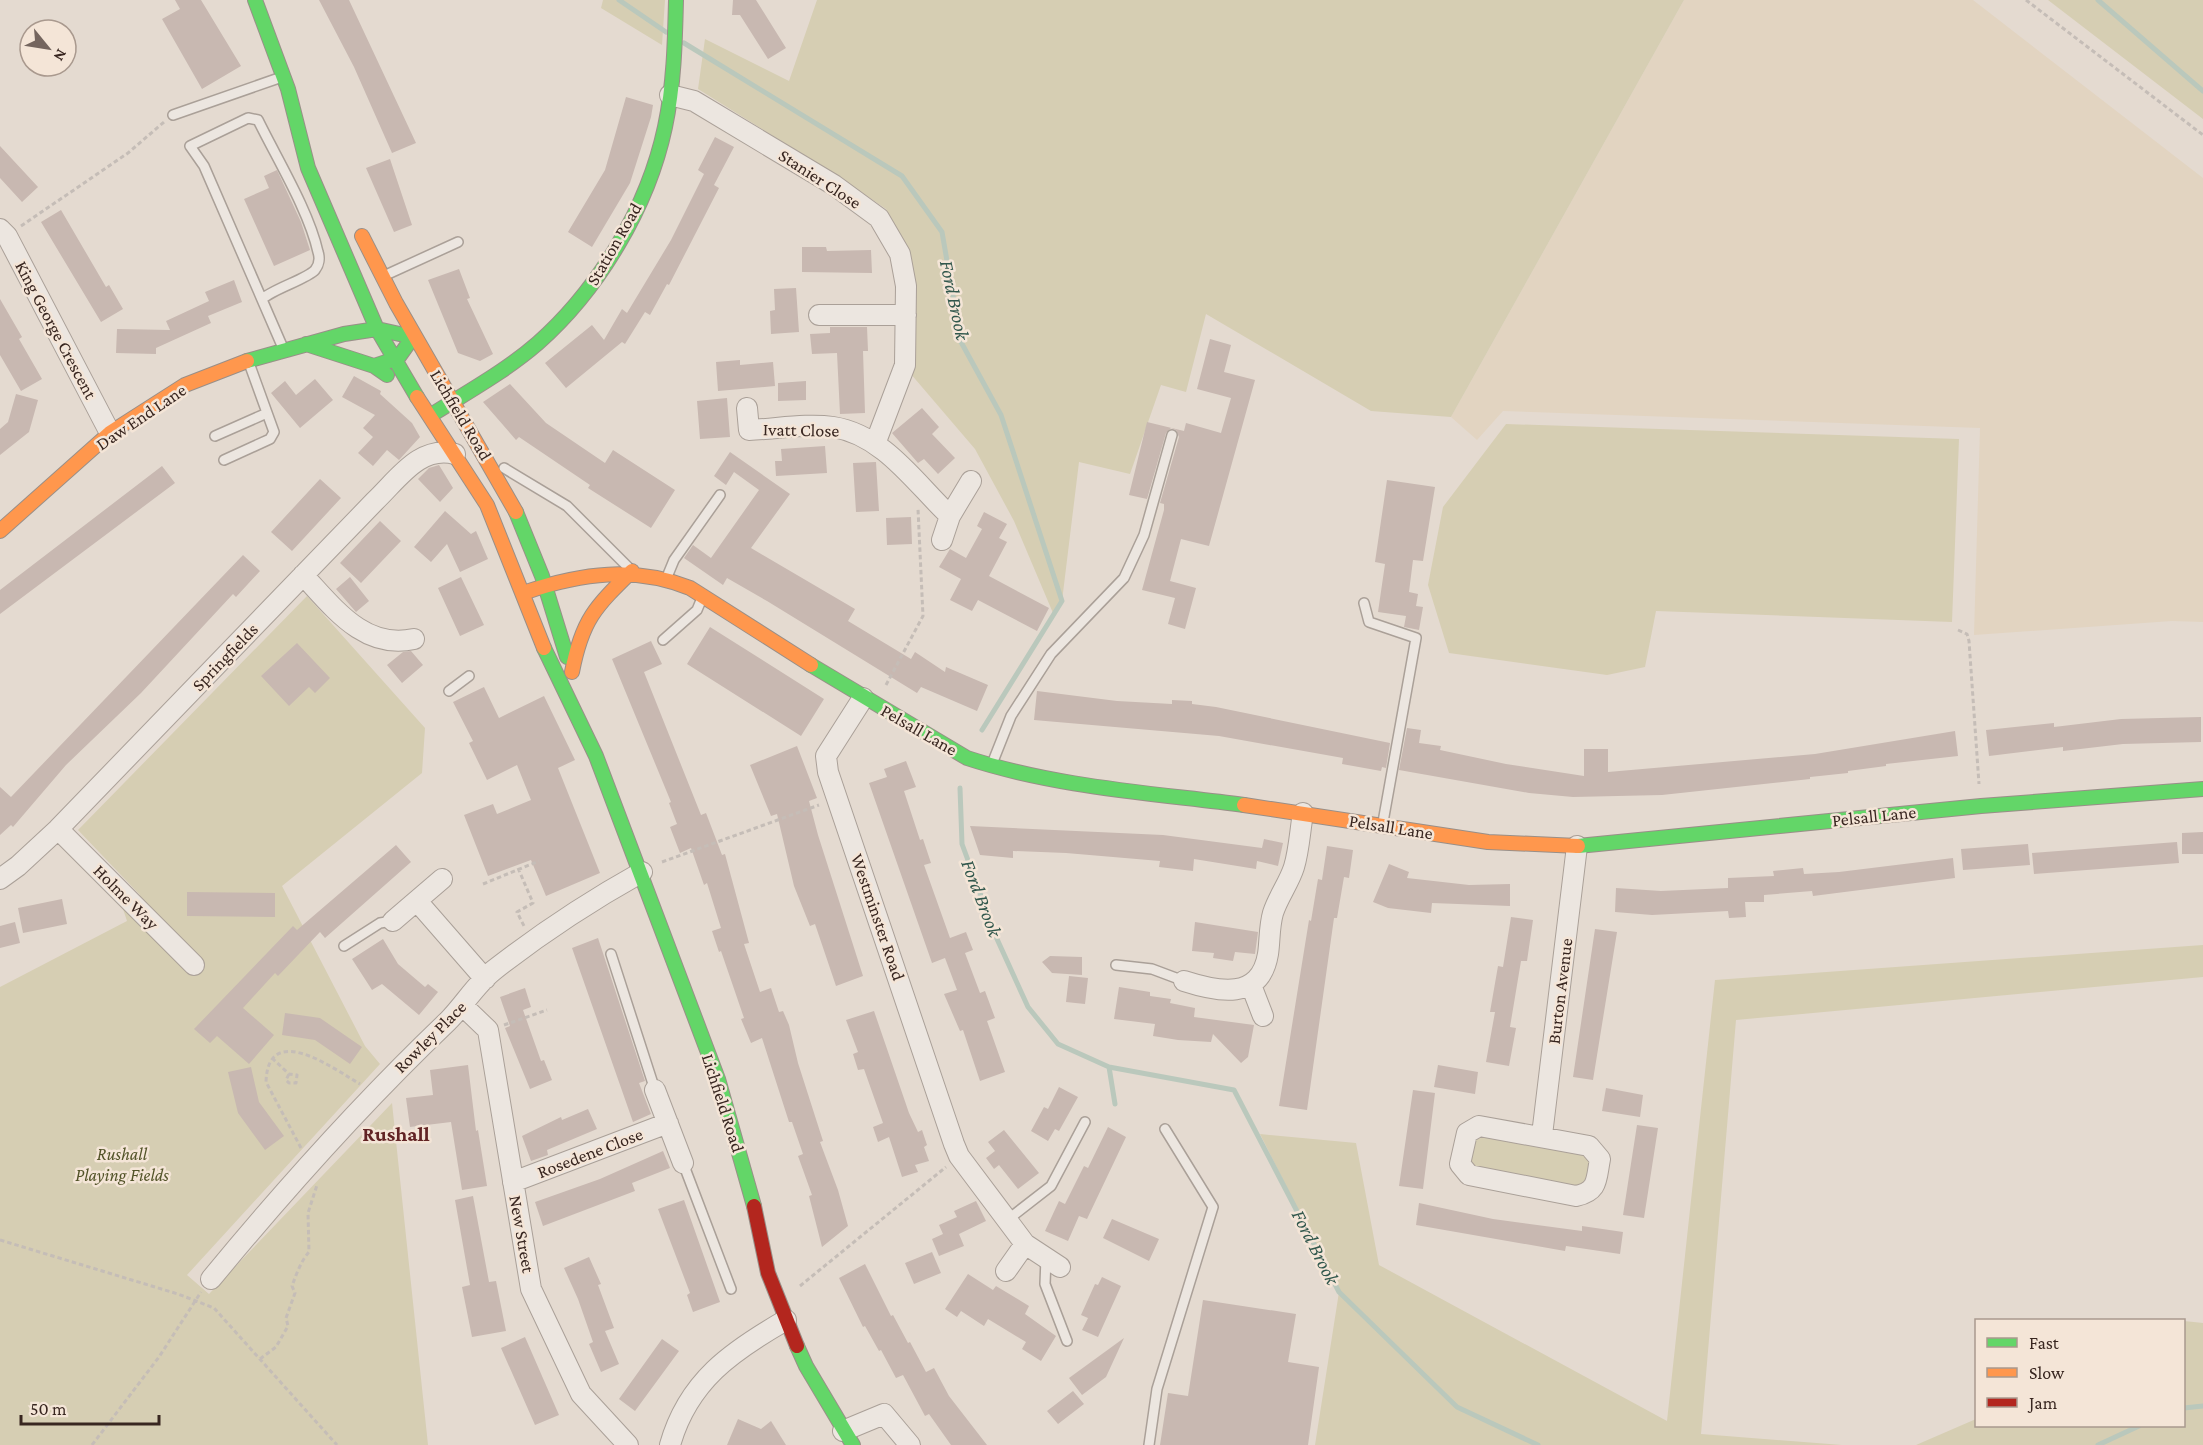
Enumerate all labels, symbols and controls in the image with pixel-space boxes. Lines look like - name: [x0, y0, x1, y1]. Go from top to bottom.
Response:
- north arrow: [18, 18, 78, 78]
- text: N: [50, 46, 71, 64]
- street label: Stanier Close: [775, 145, 865, 213]
- street label: Station Road: [582, 199, 646, 289]
- street label: King George Crescent: [11, 258, 101, 403]
- water label: Ford Brook: [936, 258, 974, 343]
- street label: Lichfield Road: [426, 366, 496, 464]
- street label: Daw End Lane: [92, 380, 190, 454]
- street label: Ivatt Close: [763, 419, 840, 441]
- street label: Springfields: [188, 619, 262, 695]
- street label: Pelsall Lane: [877, 700, 961, 760]
- street label: Pelsall Lane: [1831, 802, 1917, 830]
- street label: Pelsall Lane: [1348, 811, 1434, 843]
- street label: Westminster Road: [847, 851, 909, 983]
- water label: Ford Brook: [957, 856, 1007, 941]
- street label: Holme Way: [89, 860, 163, 934]
- street label: Burton Avenue: [1544, 937, 1576, 1045]
- street label: Rowley Place: [390, 997, 470, 1077]
- street label: Lichfield Road: [698, 1051, 748, 1155]
- district label: Rushall: [362, 1122, 430, 1146]
- street label: Rosedene Close: [534, 1124, 646, 1182]
- park label: Rushall Playing Fields: [75, 1144, 169, 1185]
- street label: New Street: [505, 1194, 539, 1275]
- water label: Ford Brook: [1288, 1206, 1345, 1289]
- legend: [1975, 1319, 2185, 1427]
- text: Fast: [2029, 1333, 2060, 1353]
- text: Slow: [2029, 1363, 2065, 1383]
- scale bar: [21, 1388, 159, 1426]
- text: Jam: [2027, 1393, 2058, 1413]
- text: 50 m: [30, 1399, 67, 1419]

